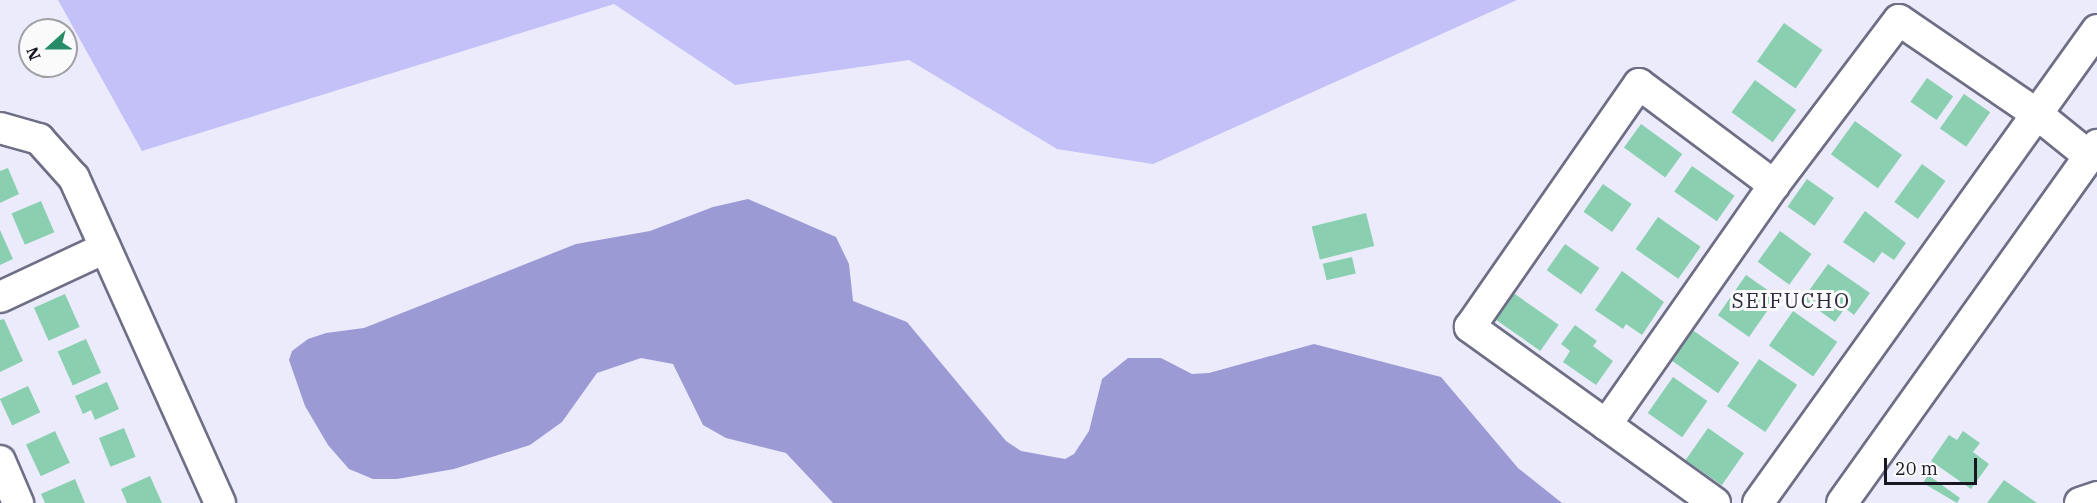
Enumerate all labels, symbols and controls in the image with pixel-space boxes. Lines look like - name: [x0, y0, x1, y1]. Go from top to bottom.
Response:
- north arrow: [18, 18, 78, 78]
- text: N: [21, 44, 45, 63]
- district label: SEIFUCHO: [1732, 287, 1850, 313]
- scale bar: [1887, 446, 1980, 484]
- text: 20 m: [1895, 457, 1938, 480]

